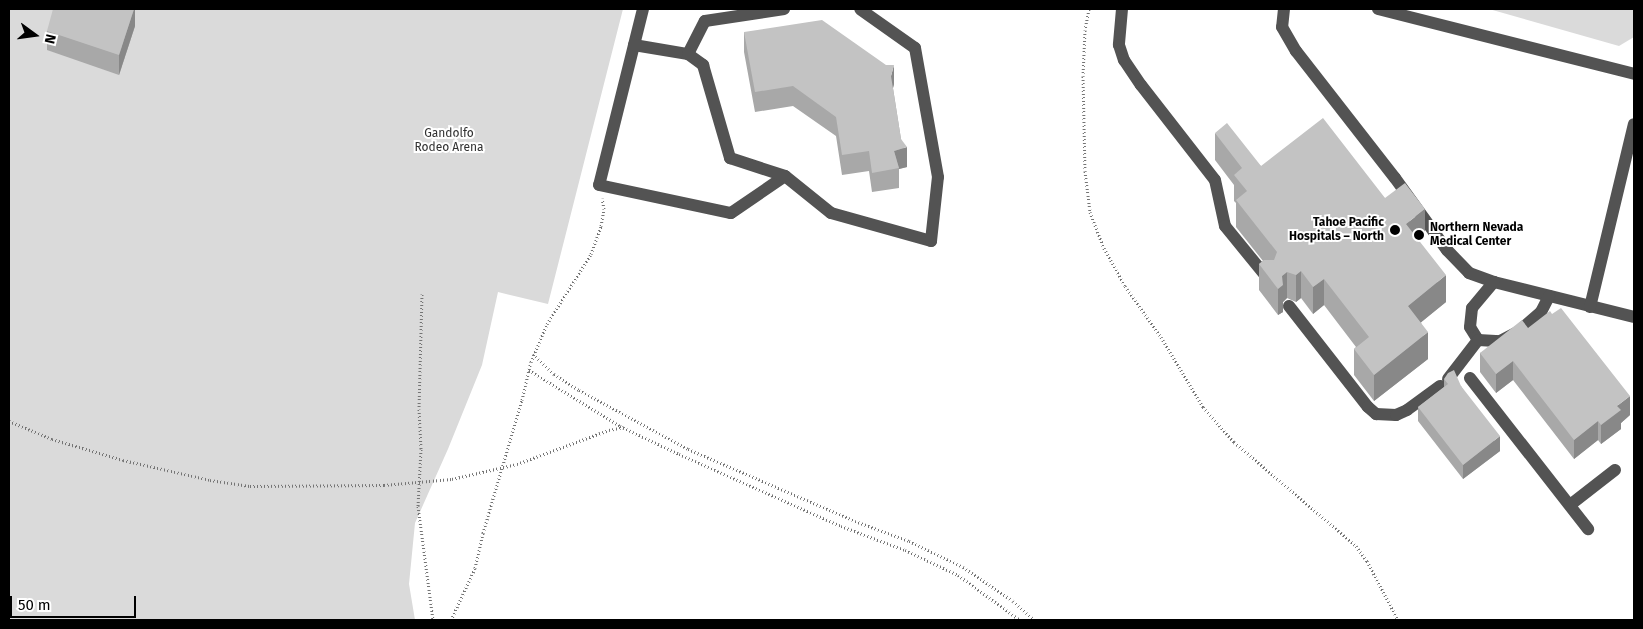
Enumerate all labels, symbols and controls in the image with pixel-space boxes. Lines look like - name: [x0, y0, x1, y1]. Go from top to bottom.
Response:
- north arrow: [10, 10, 60, 60]
- text: N: [41, 32, 59, 45]
- park label: Gandolfo Rodeo Arena: [414, 127, 484, 155]
- place label: Tahoe Pacific Hospitals – North: [1289, 216, 1384, 244]
- place label: Northern Nevada Medical Center: [1430, 221, 1523, 249]
- marker: Tahoe Pacific Hospitals – North: [1388, 223, 1402, 237]
- marker: Northern Nevada Medical Center: [1412, 228, 1426, 242]
- scale bar: [12, 586, 139, 618]
- text: 50 m: [18, 596, 51, 614]

